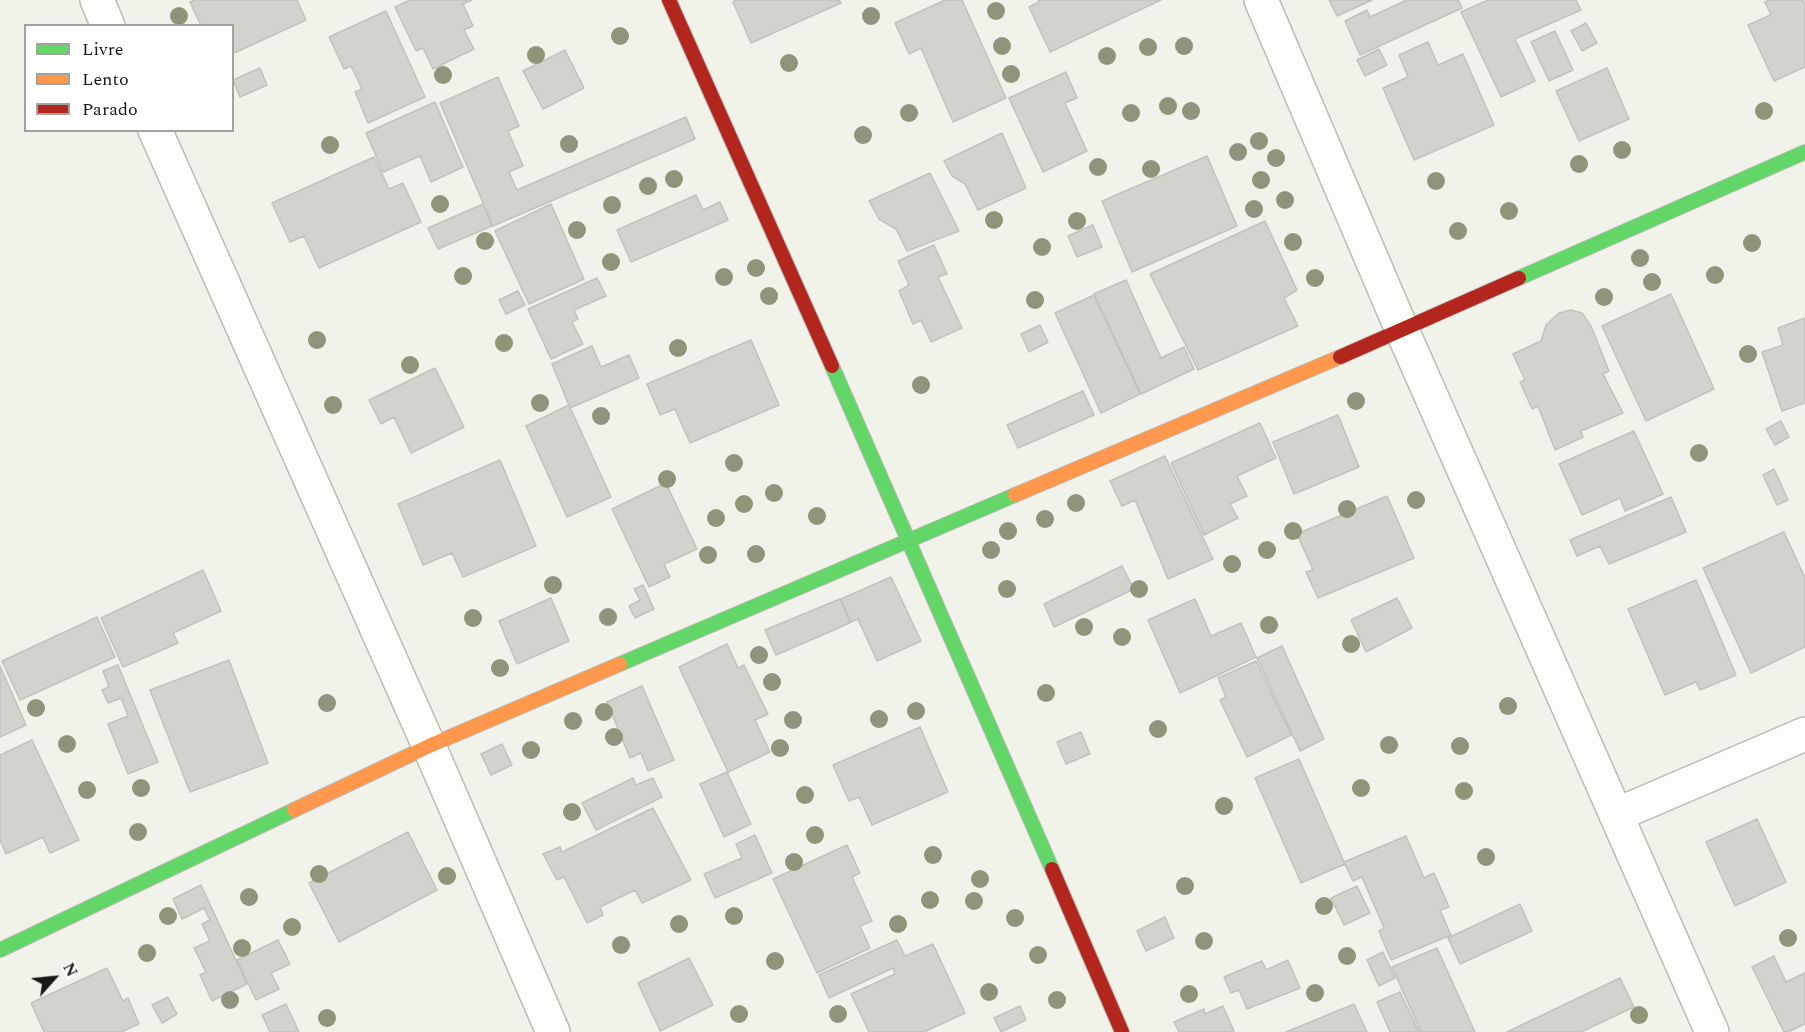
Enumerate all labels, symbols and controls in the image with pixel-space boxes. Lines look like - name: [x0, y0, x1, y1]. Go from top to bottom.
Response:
- legend: [24, 24, 234, 132]
- text: Livre: [82, 36, 124, 63]
- text: Lento: [82, 66, 129, 93]
- text: Parado: [82, 96, 138, 123]
- north arrow: [24, 948, 84, 1008]
- text: N: [56, 959, 84, 981]

